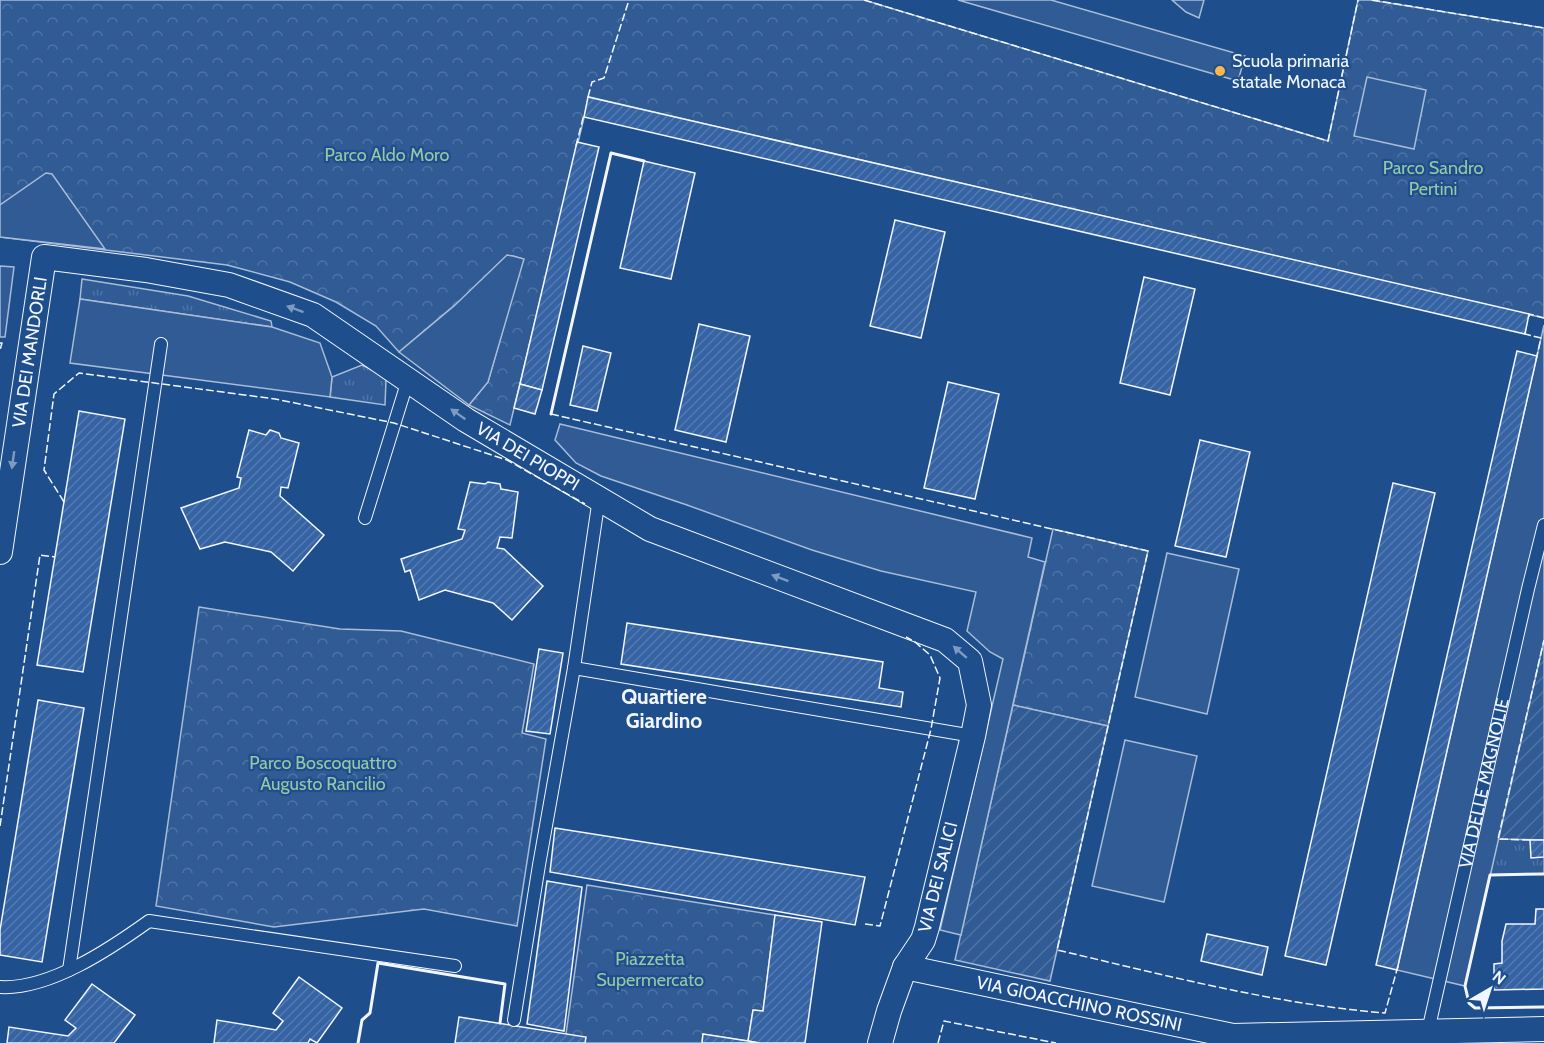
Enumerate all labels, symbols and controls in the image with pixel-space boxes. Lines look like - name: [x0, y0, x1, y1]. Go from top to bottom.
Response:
- place label: Scuola primaria statale Monaca: [1232, 50, 1349, 93]
- marker: Scuola primaria statale Monaca: [1213, 64, 1227, 78]
- park label: Parco Aldo Moro: [325, 144, 450, 166]
- park label: Parco Sandro Pertini: [1383, 157, 1483, 200]
- street label: VIA DEI MANDORLI: [8, 275, 52, 429]
- one-way arrow: [285, 303, 303, 313]
- one-way arrow: [450, 409, 466, 420]
- street label: VIA DEI PIOPPI: [472, 417, 583, 496]
- one-way arrow: [9, 451, 18, 470]
- one-way arrow: [771, 572, 789, 582]
- one-way arrow: [953, 646, 968, 659]
- district label: Quartiere Giardino: [621, 684, 707, 733]
- street label: VIA DELLE MAGNOLIE: [1454, 696, 1514, 870]
- park label: Parco Boscoquattro Augusto Rancilio: [249, 752, 397, 795]
- street label: VIA DEI SALICI: [914, 819, 962, 935]
- park label: Piazzetta Supermercato: [596, 948, 704, 991]
- north arrow: [1460, 959, 1520, 1019]
- text: N: [1489, 967, 1509, 989]
- street label: VIA GIOACCHINO ROSSINI: [974, 971, 1184, 1036]

